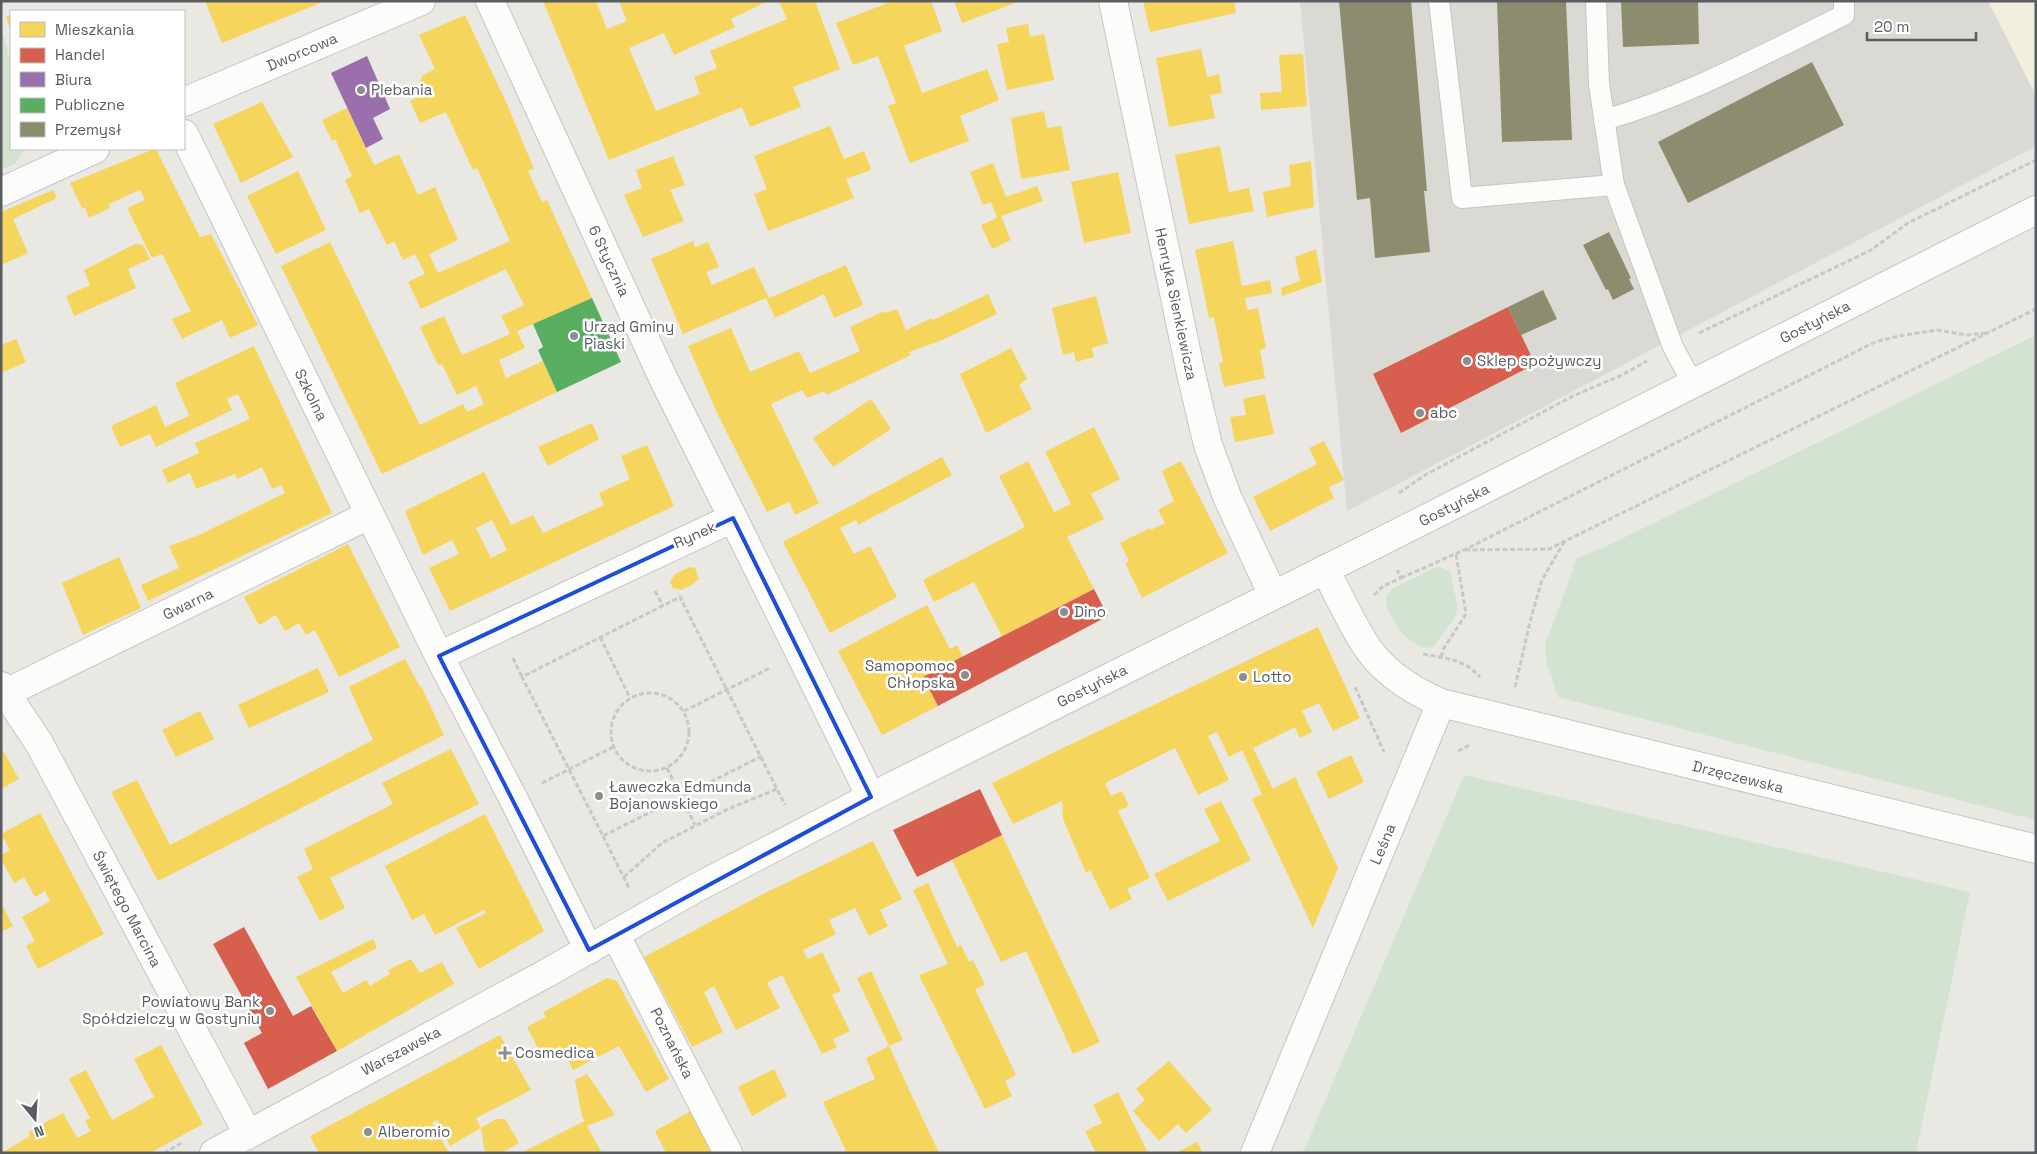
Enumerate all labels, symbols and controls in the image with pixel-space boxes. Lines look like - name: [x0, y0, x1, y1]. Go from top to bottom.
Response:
- legend: [10, 10, 185, 150]
- scale bar: [1867, 10, 1976, 42]
- text: 20 m: [1874, 17, 1909, 36]
- text: Mieszkania: [55, 20, 135, 39]
- street label: Dworcowa: [264, 28, 340, 75]
- text: Handel: [55, 45, 105, 64]
- text: Biura: [55, 70, 92, 89]
- place label: Plebania: [371, 80, 433, 99]
- marker: Plebania: [355, 84, 367, 96]
- text: Publiczne: [55, 95, 125, 114]
- text: Przemysł: [55, 120, 122, 139]
- street label: 6 Stycznia: [585, 222, 634, 300]
- street label: Henryka Sienkiewicza: [1151, 226, 1202, 382]
- street label: Gostyńska: [1776, 296, 1854, 347]
- place label: Urząd Gminy Piaski: [584, 317, 674, 353]
- marker: Urząd Gminy Piaski: [568, 330, 580, 342]
- place label: Sklep spożywczy: [1477, 351, 1601, 370]
- marker: Sklep spożywczy: [1461, 355, 1473, 367]
- street label: Szkolna: [291, 366, 332, 424]
- place label: abc: [1430, 403, 1457, 422]
- marker: abc: [1414, 407, 1426, 419]
- street label: Gostyńska: [1415, 479, 1493, 530]
- street label: Rynek: [670, 517, 719, 552]
- street label: Gwarna: [159, 583, 216, 624]
- place label: Dino: [1074, 602, 1106, 621]
- marker: Dino: [1058, 606, 1070, 618]
- place label: Samopomoc Chłopska: [865, 656, 955, 692]
- street label: Gostyńska: [1053, 660, 1131, 711]
- place label: Lotto: [1253, 667, 1291, 686]
- marker: Samopomoc Chłopska: [959, 669, 971, 681]
- marker: Lotto: [1237, 671, 1249, 683]
- street label: Drzęczewska: [1691, 756, 1786, 797]
- place label: Ławeczka Edmunda Bojanowskiego: [609, 777, 752, 813]
- marker: Ławeczka Edmunda Bojanowskiego: [593, 790, 605, 802]
- street label: Leśna: [1365, 820, 1400, 867]
- street label: Świętego Marcina: [89, 847, 166, 971]
- place label: Powiatowy Bank Spółdzielczy w Gostyniu: [82, 992, 260, 1028]
- street label: Poznańska: [646, 1004, 699, 1082]
- marker: Powiatowy Bank Spółdzielczy w Gostyniu: [264, 1005, 276, 1017]
- street label: Warszawska: [358, 1021, 444, 1080]
- place label: Cosmedica: [515, 1043, 595, 1062]
- marker: Cosmedica: [499, 1047, 511, 1059]
- north arrow: [10, 1094, 60, 1144]
- text: N: [32, 1121, 46, 1141]
- place label: Alberomio: [378, 1122, 450, 1141]
- marker: Alberomio: [362, 1126, 374, 1138]

